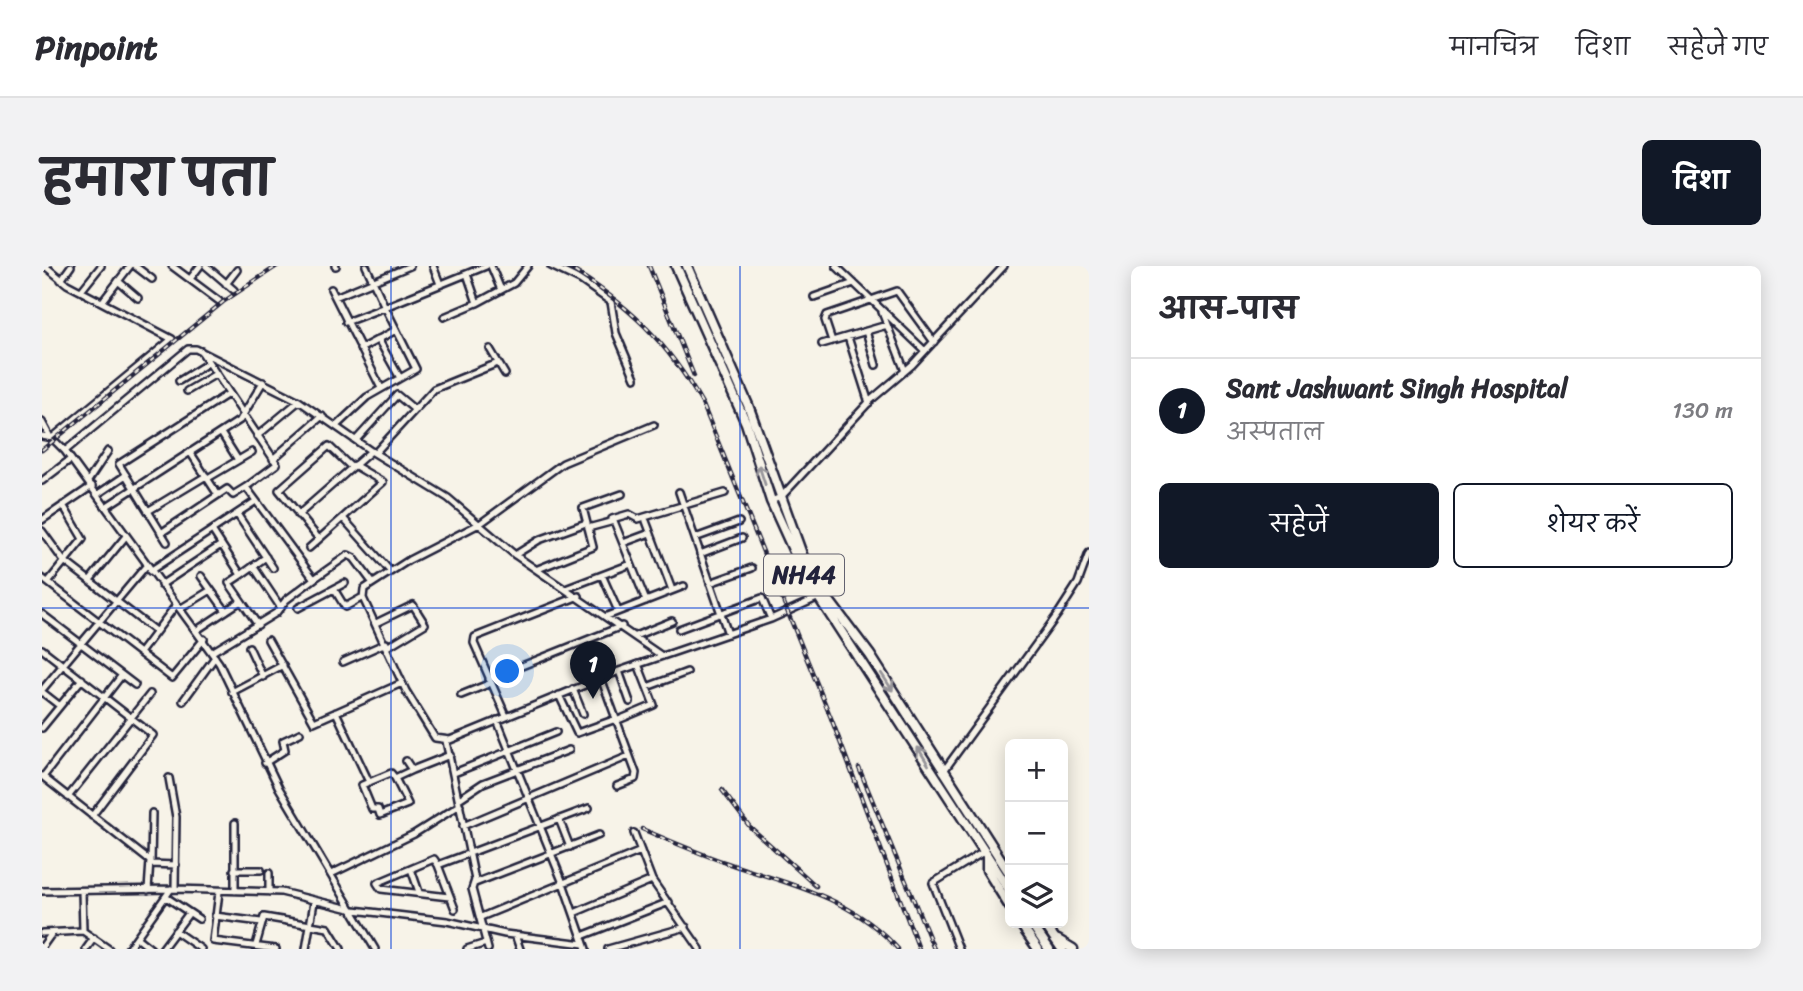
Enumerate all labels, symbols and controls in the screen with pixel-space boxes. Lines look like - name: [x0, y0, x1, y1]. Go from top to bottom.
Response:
- text: Pinpoint: [35, 19, 158, 77]
- text: मानचित्र: [1450, 26, 1538, 68]
- text: दिशा: [1576, 26, 1630, 68]
- text: सहेजे गए: [1668, 26, 1768, 68]
- text: हमारा पता: [42, 135, 273, 222]
- button: दिशा: [1642, 140, 1761, 225]
- text: आस-पास: [1159, 282, 1298, 336]
- text: Sant Jashwant Singh Hospital: [1226, 365, 1568, 411]
- text: 1: [1177, 390, 1187, 431]
- text: 130 m: [1672, 390, 1733, 431]
- text: अस्पताल: [1226, 412, 1324, 453]
- one-way arrow: [755, 464, 767, 486]
- button: सहेजें: [1159, 483, 1439, 568]
- button: शेयर करें: [1453, 483, 1733, 568]
- road number: NH44: [764, 554, 844, 596]
- pin: 1: [570, 641, 616, 699]
- your location: [490, 654, 524, 688]
- one-way arrow: [881, 671, 895, 691]
- map controls: [1005, 739, 1068, 928]
- button: +: [1005, 739, 1068, 802]
- one-way arrow: [915, 747, 929, 767]
- button: −: [1005, 802, 1068, 865]
- button: layers: [1005, 865, 1068, 928]

